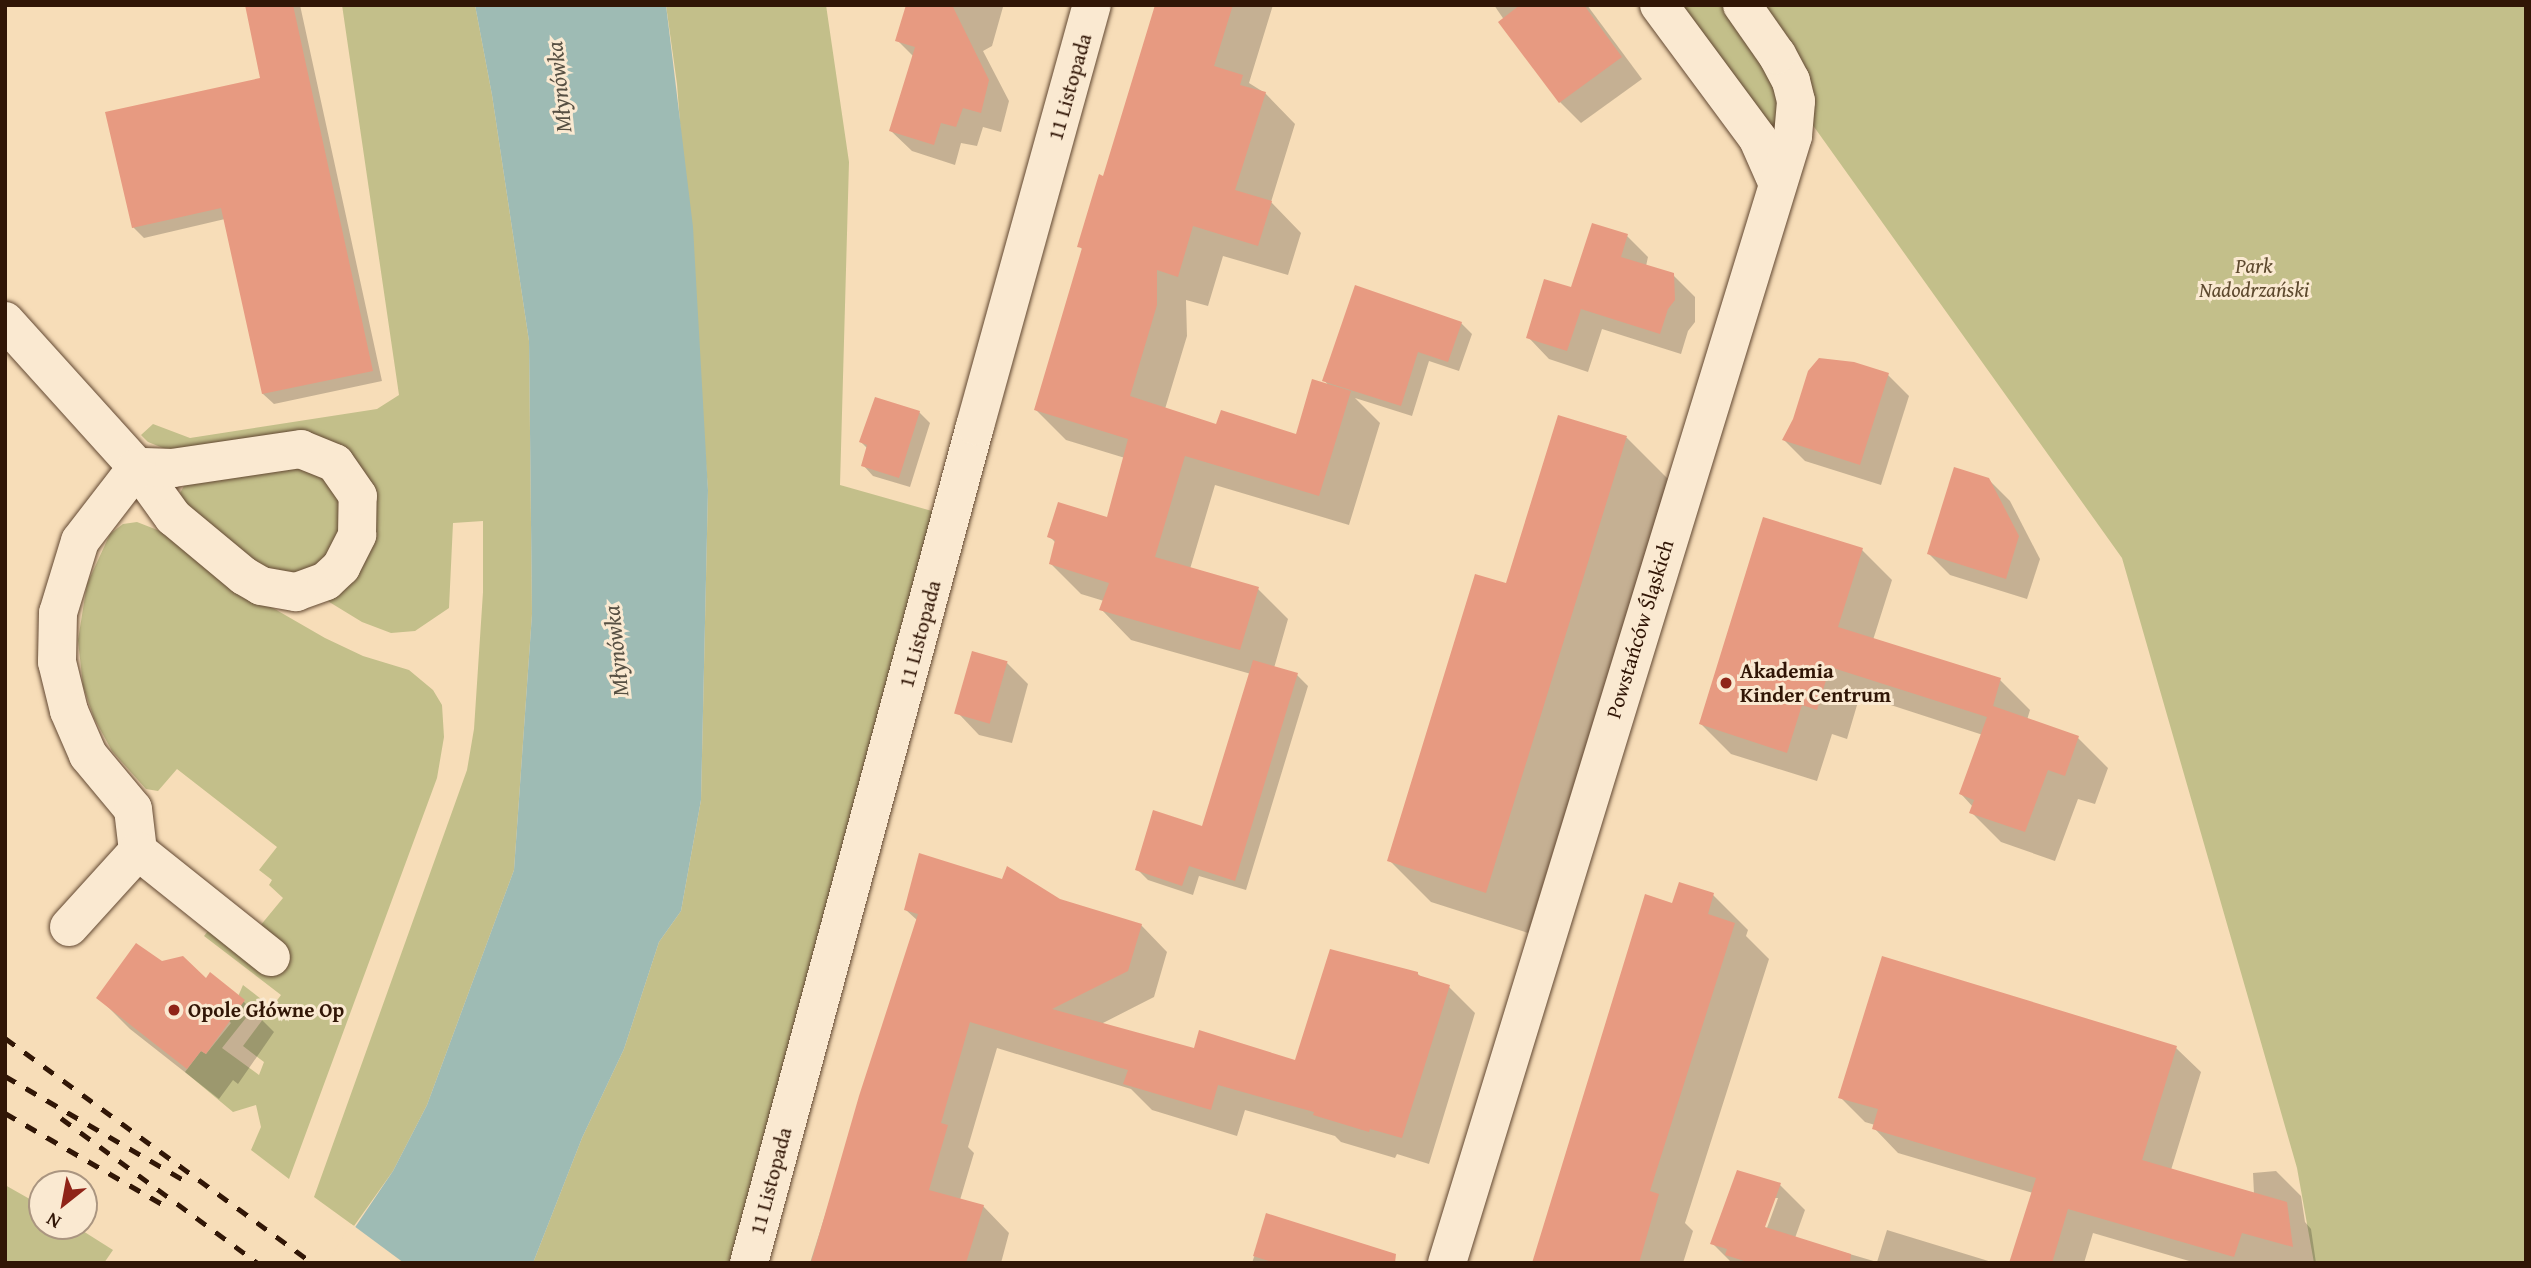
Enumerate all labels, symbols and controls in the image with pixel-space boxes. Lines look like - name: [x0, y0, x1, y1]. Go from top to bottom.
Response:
- street label: 11 Listopada: [1043, 31, 1097, 143]
- water label: Młynówka: [540, 40, 578, 134]
- park label: Park Nadodrzański: [2199, 253, 2309, 303]
- street label: Powstańców Śląskich: [1601, 537, 1679, 721]
- street label: 11 Listopada: [894, 578, 946, 690]
- water label: Młynówka: [597, 604, 635, 698]
- place label: Akademia Kinder Centrum: [1740, 658, 1891, 708]
- marker: Akademia Kinder Centrum: [1718, 675, 1734, 691]
- place label: Opole Główne Op: [188, 997, 344, 1023]
- marker: Opole Główne Op: [166, 1002, 182, 1018]
- street label: 11 Listopada: [745, 1125, 797, 1237]
- north arrow: [28, 1170, 98, 1240]
- text: N: [41, 1206, 66, 1237]

